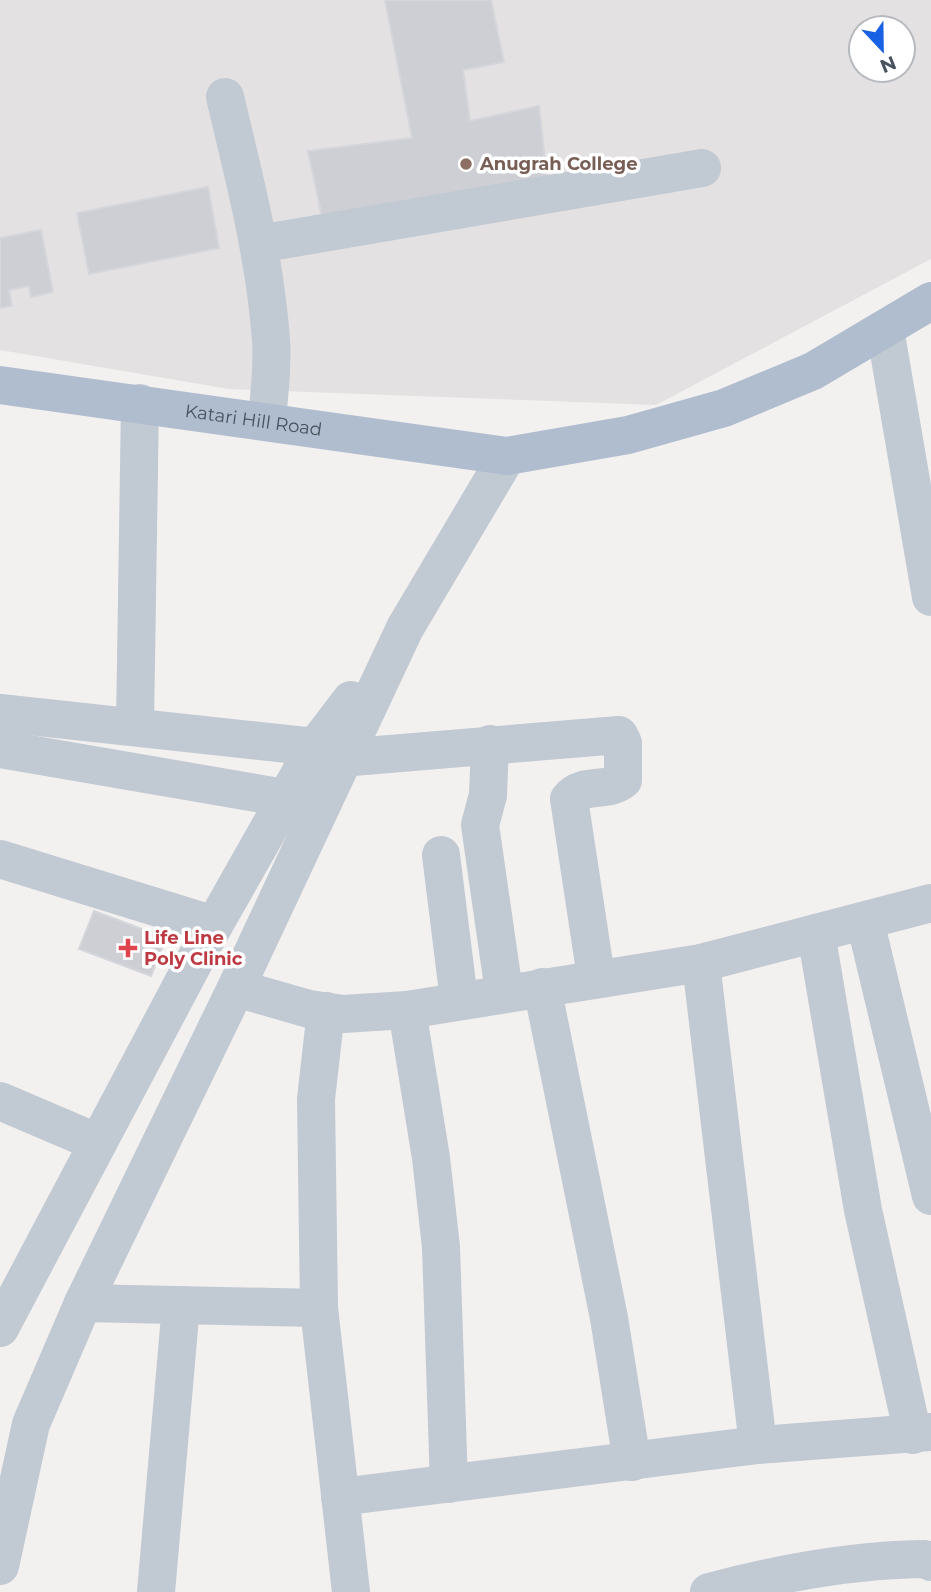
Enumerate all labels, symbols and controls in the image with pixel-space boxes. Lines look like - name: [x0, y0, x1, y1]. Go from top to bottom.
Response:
- north arrow: [847, 14, 917, 84]
- text: N: [877, 51, 900, 78]
- place label: Anugrah College: [479, 153, 638, 175]
- marker: Anugrah College: [458, 156, 474, 172]
- street label: Katari Hill Road: [183, 400, 324, 441]
- place label: Life Line Poly Clinic: [144, 927, 243, 970]
- marker: Life Line Poly Clinic: [118, 938, 138, 958]

